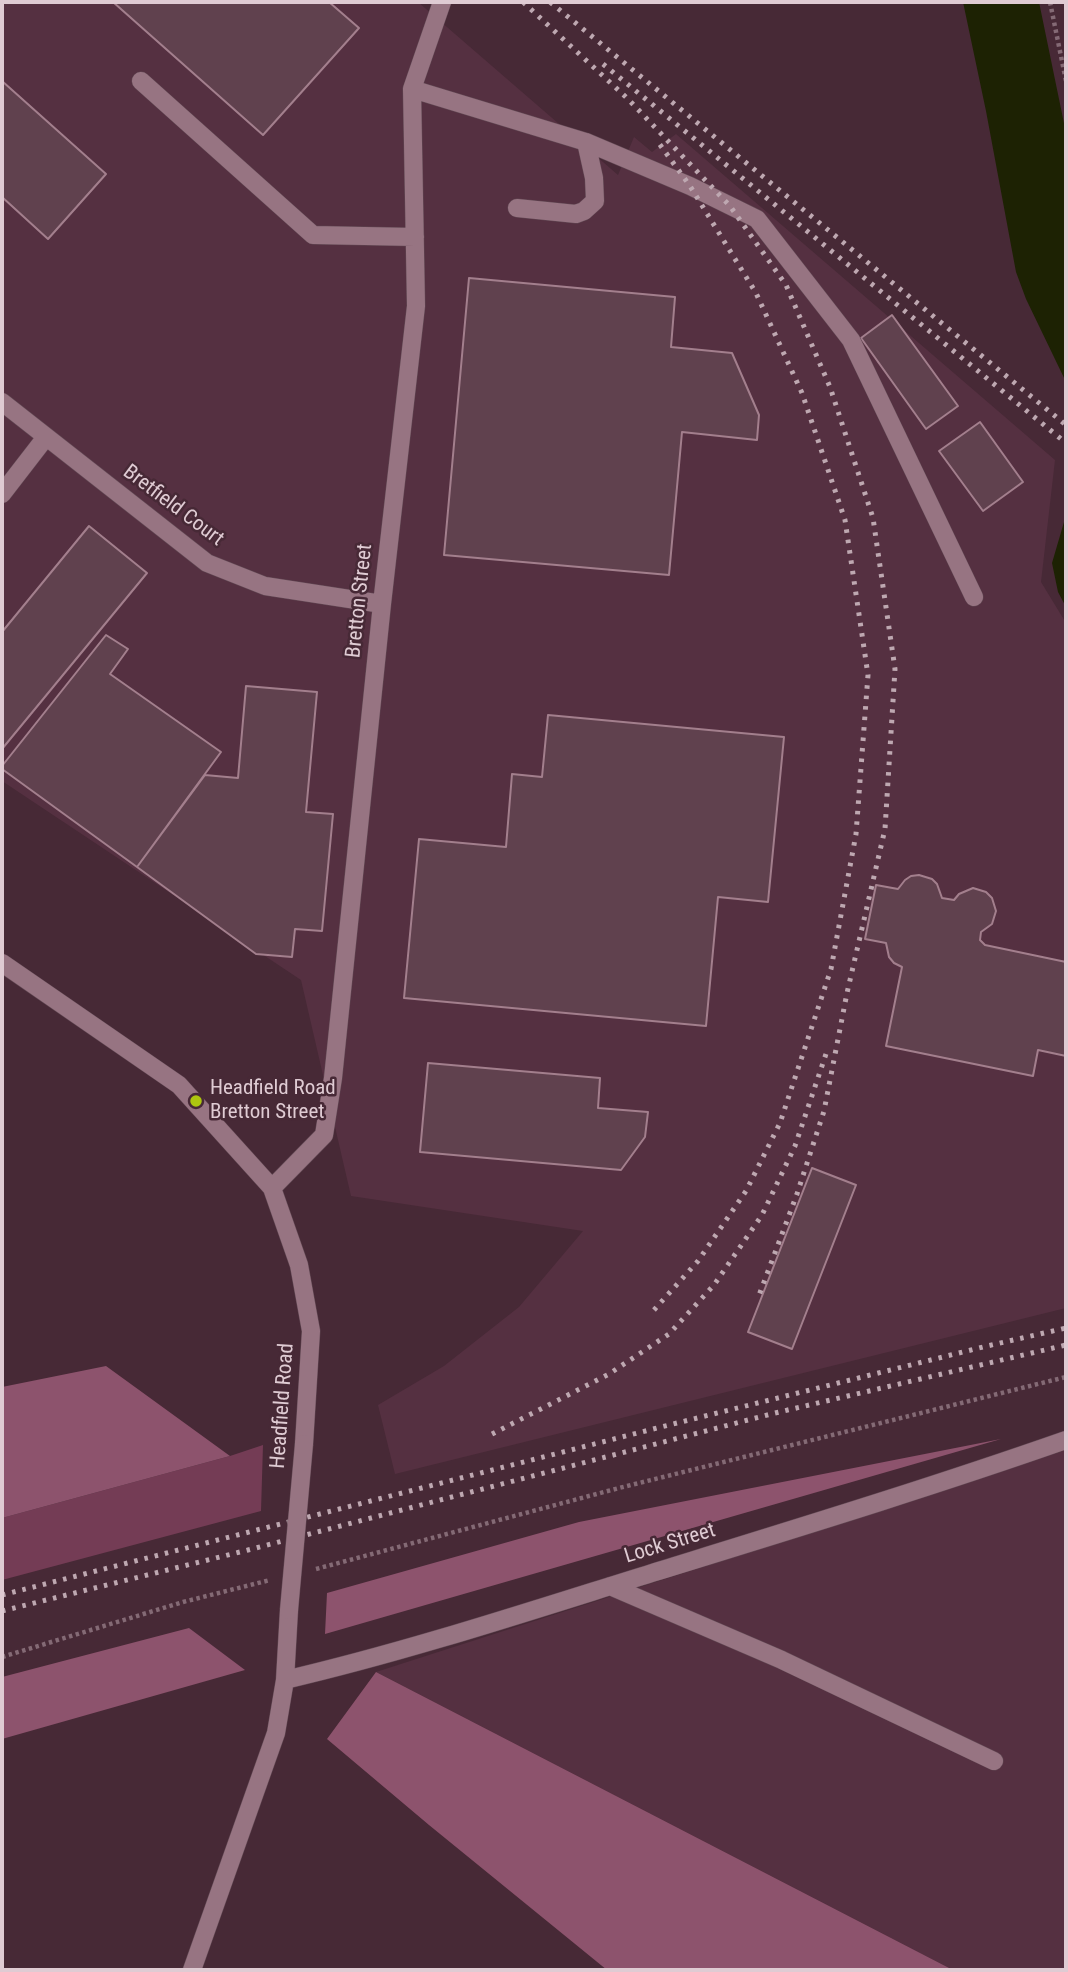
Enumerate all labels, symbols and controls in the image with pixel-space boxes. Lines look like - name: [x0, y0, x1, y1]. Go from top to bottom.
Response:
- street label: Bretfield Court: [118, 460, 228, 552]
- street label: Bretton Street: [341, 543, 379, 659]
- place label: Headfield Road Bretton Street: [210, 1076, 336, 1126]
- marker: Headfield Road Bretton Street: [188, 1093, 204, 1109]
- street label: Headfield Road: [266, 1342, 300, 1470]
- street label: Lock Street: [622, 1518, 718, 1570]

